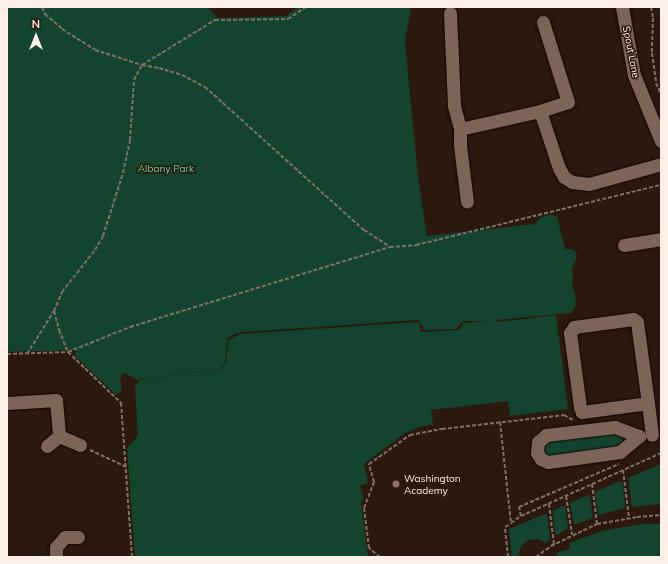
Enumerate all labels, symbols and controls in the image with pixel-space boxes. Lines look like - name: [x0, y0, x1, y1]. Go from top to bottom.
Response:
- north arrow: [16, 16, 56, 56]
- text: N: [32, 17, 40, 31]
- street label: Spout Lane: [620, 25, 642, 79]
- park label: Albany Park: [138, 163, 194, 175]
- place label: Washington Academy: [404, 472, 461, 496]
- marker: Washington Academy: [391, 479, 401, 489]

